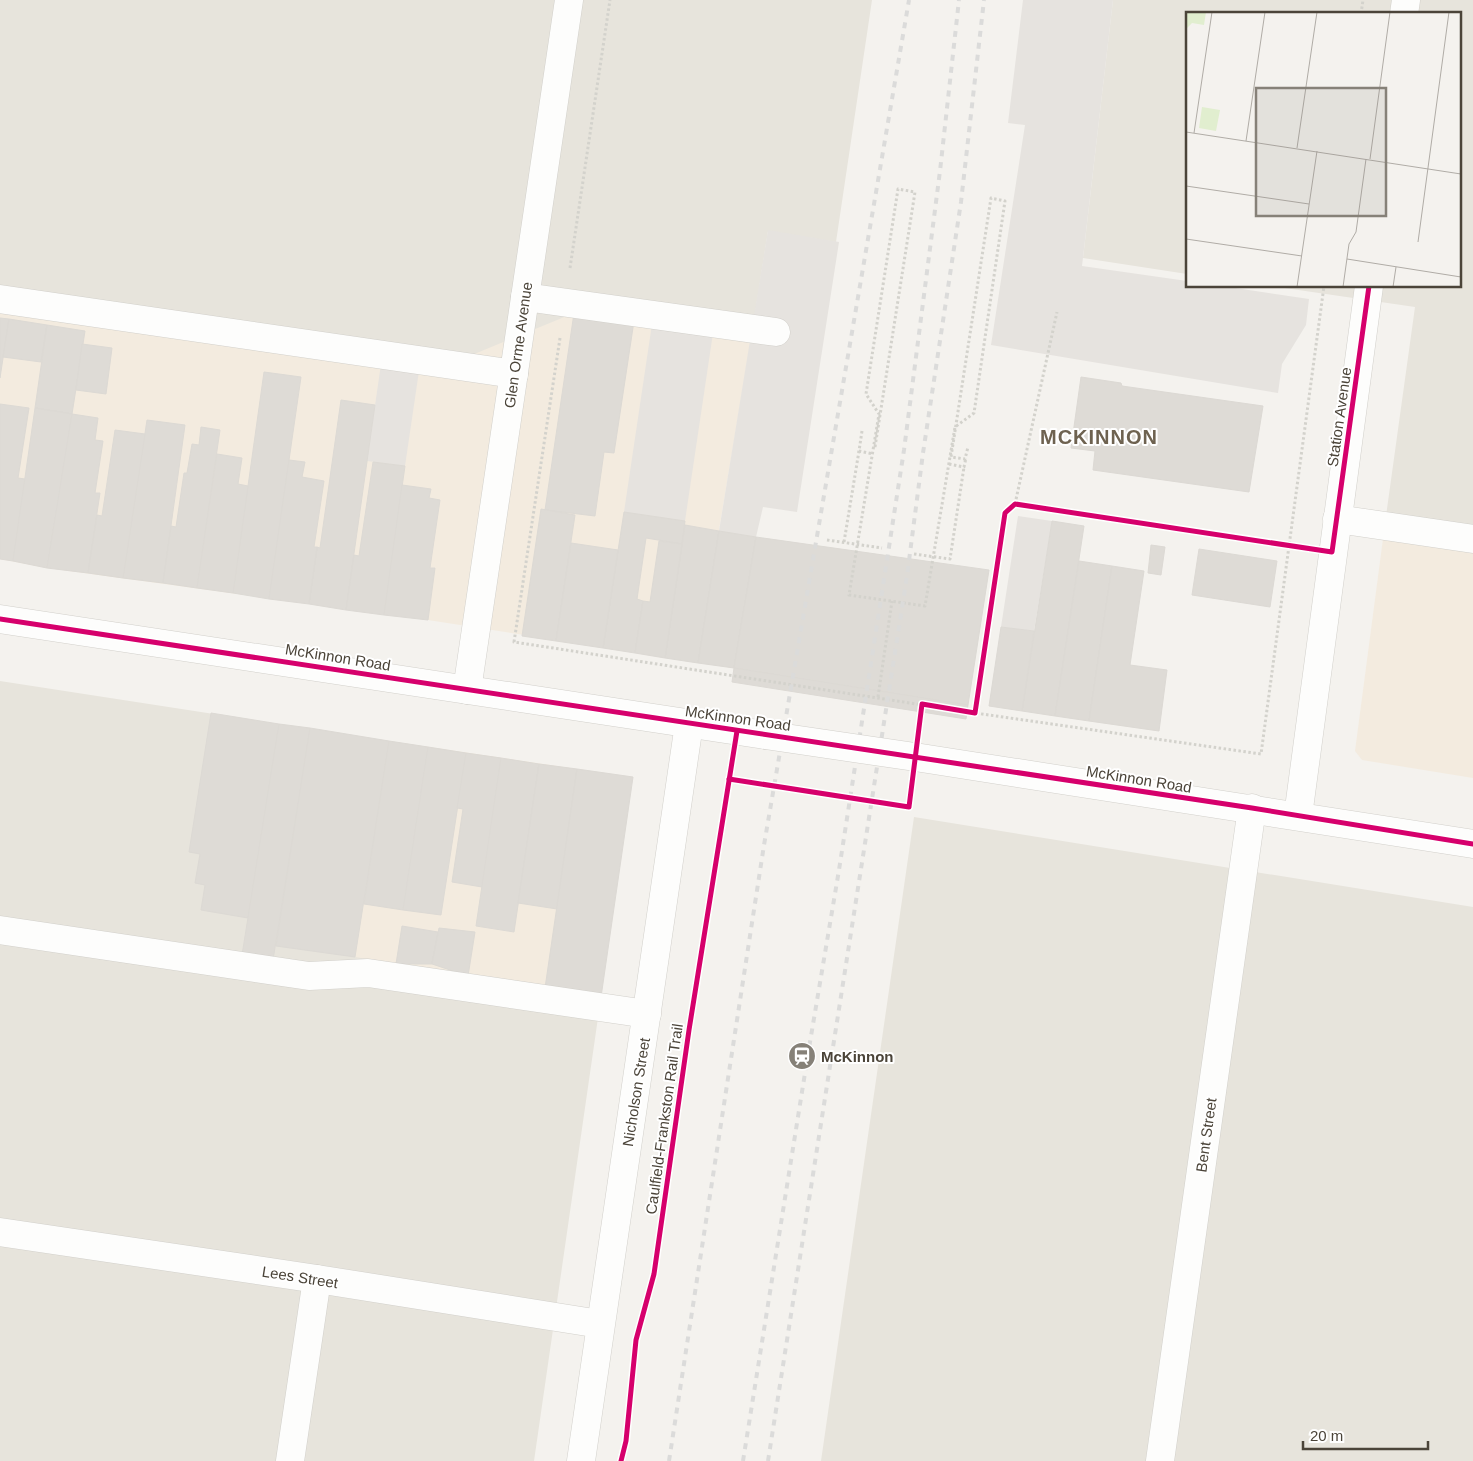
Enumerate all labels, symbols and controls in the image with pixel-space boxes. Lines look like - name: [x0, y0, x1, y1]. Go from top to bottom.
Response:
- inset map: [1186, 12, 1460, 288]
- street label: Glen Orme Avenue: [501, 281, 535, 409]
- street label: Station Avenue: [1324, 366, 1354, 468]
- district label: MCKINNON: [1040, 426, 1158, 448]
- street label: McKinnon Road: [284, 640, 392, 674]
- street label: McKinnon Road: [684, 702, 792, 734]
- street label: McKinnon Road: [1085, 762, 1193, 796]
- street label: Caulfield-Frankston Rail Trail: [642, 1022, 686, 1216]
- street label: Nicholson Street: [619, 1036, 653, 1148]
- station icon: McKinnon: [787, 1041, 817, 1071]
- place label: McKinnon: [821, 1048, 894, 1065]
- street label: Bent Street: [1192, 1096, 1220, 1173]
- street label: Lees Street: [261, 1263, 340, 1292]
- scale bar: [1303, 1418, 1428, 1450]
- text: 20 m: [1310, 1427, 1343, 1444]

